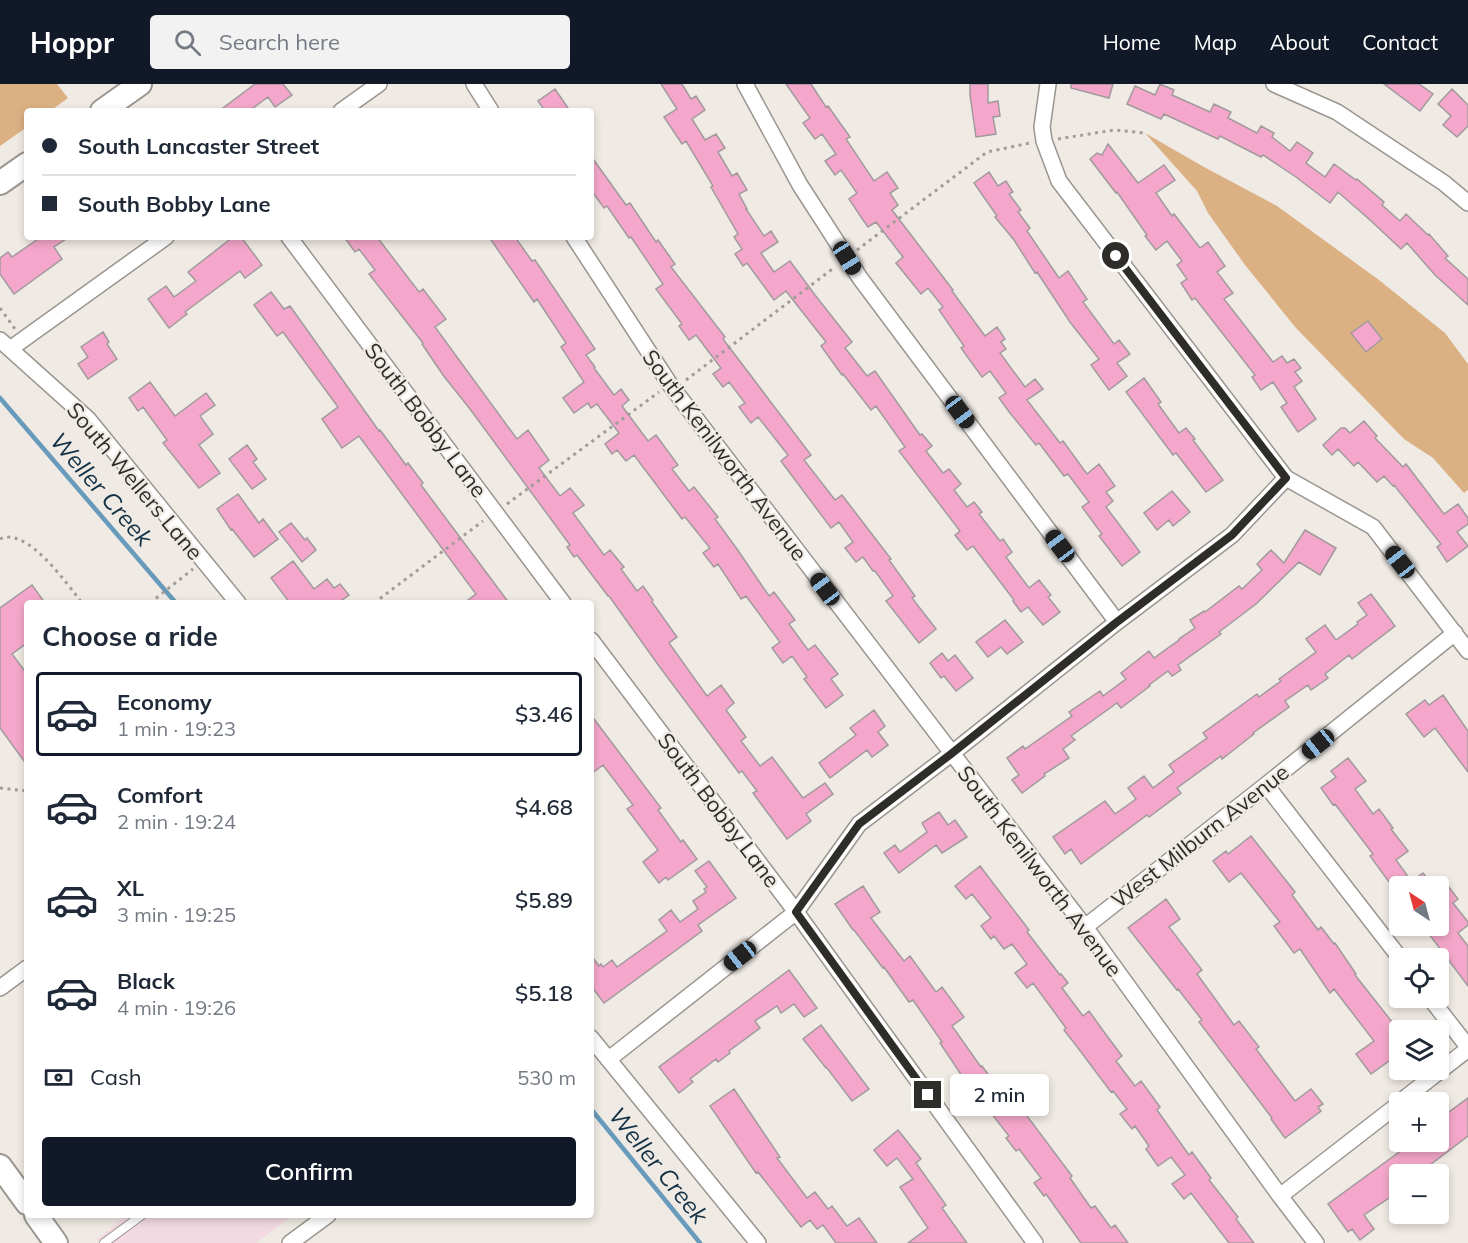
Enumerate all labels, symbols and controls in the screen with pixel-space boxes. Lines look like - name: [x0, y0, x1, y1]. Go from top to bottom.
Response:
- search box: [150, 15, 570, 69]
- text: Hoppr: [30, 25, 114, 60]
- icon: search: [171, 26, 204, 59]
- text: Search here: [219, 28, 340, 56]
- text: Home: [1103, 29, 1161, 55]
- text: Map: [1194, 29, 1237, 55]
- text: About: [1270, 29, 1329, 55]
- text: Contact: [1362, 29, 1438, 55]
- text: South Lancaster Street: [78, 132, 319, 160]
- text: South Bobby Lane: [78, 190, 270, 218]
- car: [830, 238, 864, 278]
- route start: [1102, 242, 1129, 269]
- street label: South Bobby Lane: [359, 337, 493, 503]
- street label: South Kenilworth Avenue: [636, 344, 814, 566]
- car: [942, 392, 978, 432]
- street label: South Wellers Lane: [61, 396, 209, 566]
- water label: Weller Creek: [44, 426, 160, 553]
- car: [1042, 526, 1078, 566]
- car: [1382, 542, 1418, 582]
- car: [807, 569, 843, 609]
- text: Choose a ride: [42, 619, 218, 653]
- icon: car: [45, 687, 99, 741]
- text: Economy: [117, 688, 212, 716]
- text: $3.46: [515, 700, 573, 728]
- text: 1 min · 19:23: [117, 716, 236, 741]
- car: [1298, 726, 1338, 762]
- street label: South Bobby Lane: [652, 727, 786, 893]
- street label: West Milburn Avenue: [1106, 758, 1294, 914]
- street label: South Kenilworth Avenue: [951, 760, 1129, 982]
- icon: car: [45, 780, 99, 834]
- text: Comfort: [117, 781, 203, 809]
- text: $4.68: [515, 793, 573, 821]
- text: 2 min · 19:24: [117, 809, 236, 834]
- icon: car: [45, 873, 99, 927]
- text: XL: [117, 874, 144, 902]
- north arrow: [1389, 876, 1449, 936]
- map controls: [1389, 876, 1449, 1224]
- text: $5.89: [515, 886, 573, 914]
- text: 3 min · 19:25: [117, 902, 236, 927]
- car: [720, 938, 760, 974]
- button: locate: [1389, 948, 1449, 1008]
- icon: car: [45, 966, 99, 1020]
- text: Black: [117, 967, 175, 995]
- text: $5.18: [515, 979, 573, 1007]
- text: 4 min · 19:26: [117, 995, 236, 1020]
- button: layers: [1389, 1020, 1449, 1080]
- icon: cash: [42, 1061, 75, 1094]
- text: Cash: [90, 1063, 142, 1091]
- text: 530 m: [517, 1065, 576, 1090]
- callout: 2 min: [949, 1074, 1048, 1116]
- route end: [914, 1081, 941, 1108]
- text: 2 min: [974, 1082, 1025, 1107]
- button: +: [1389, 1092, 1449, 1152]
- water label: Weller Creek: [603, 1101, 715, 1230]
- button: Confirm: [42, 1137, 576, 1206]
- button: −: [1389, 1164, 1449, 1224]

